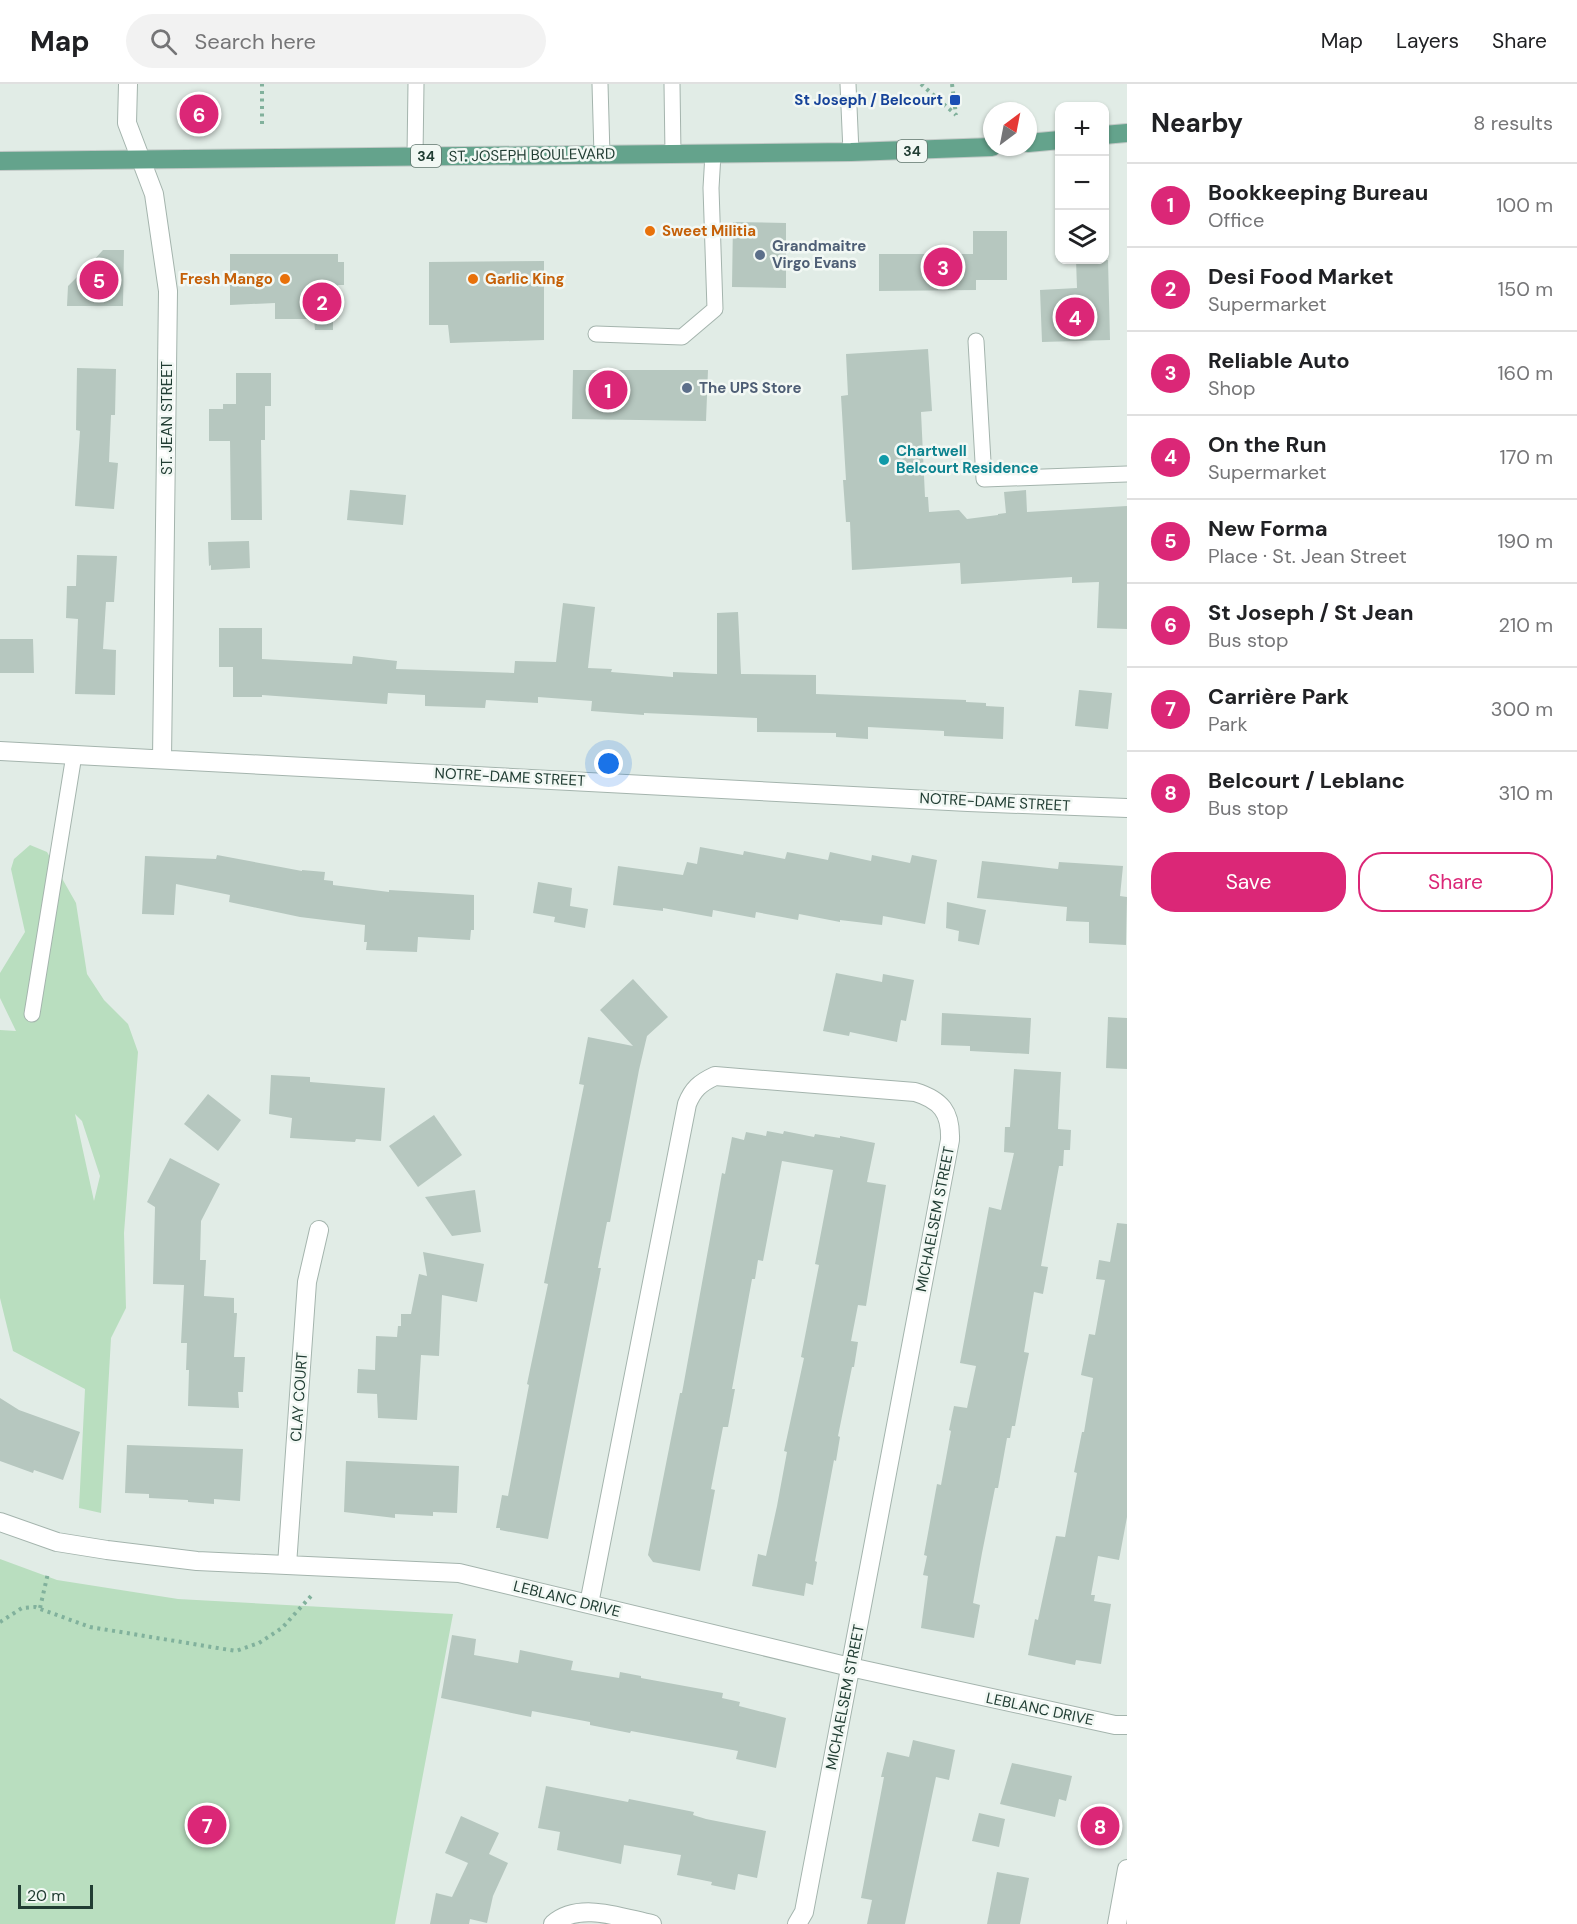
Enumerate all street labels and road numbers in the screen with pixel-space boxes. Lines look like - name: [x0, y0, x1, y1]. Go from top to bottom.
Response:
- road number: 34: [897, 140, 927, 162]
- street label: ST. JOSEPH BOULEVARD: [449, 144, 615, 166]
- road number: 34: [411, 145, 441, 167]
- street label: ST. JEAN STREET: [157, 361, 177, 475]
- street label: NOTRE-DAME STREET: [434, 763, 586, 791]
- street label: NOTRE-DAME STREET: [919, 788, 1071, 816]
- street label: MICHAELSEM STREET: [911, 1144, 959, 1294]
- street label: CLAY COURT: [286, 1352, 312, 1442]
- street label: LEBLANC DRIVE: [511, 1576, 623, 1622]
- street label: MICHAELSEM STREET: [821, 1622, 869, 1772]
- street label: LEBLANC DRIVE: [984, 1688, 1096, 1730]

